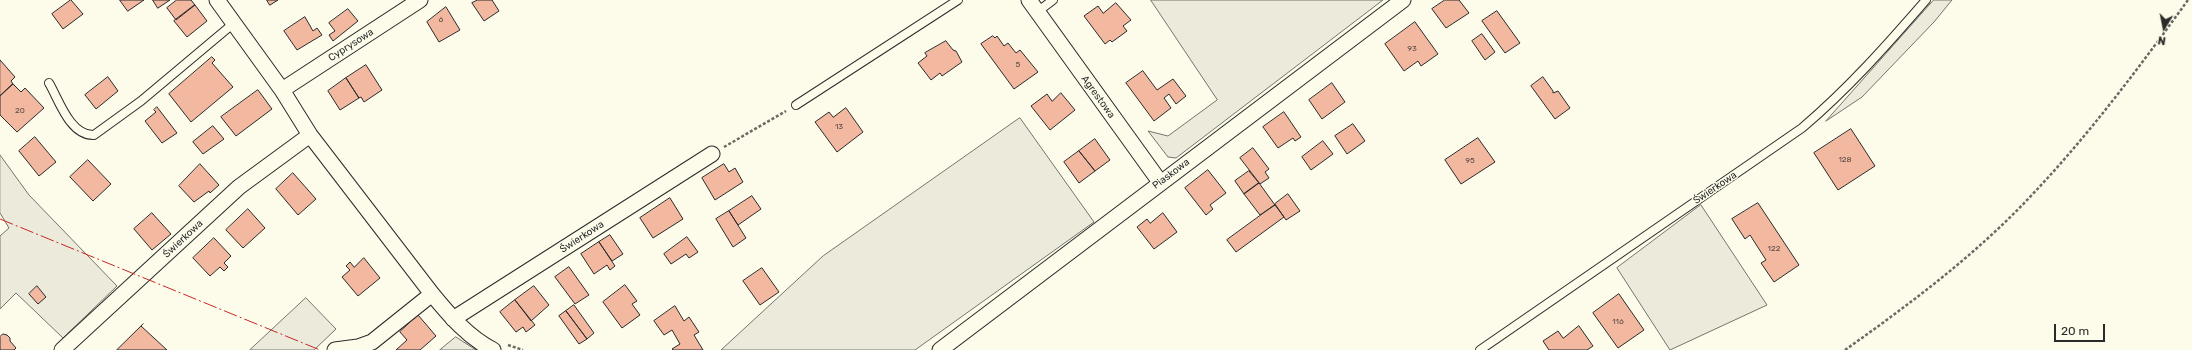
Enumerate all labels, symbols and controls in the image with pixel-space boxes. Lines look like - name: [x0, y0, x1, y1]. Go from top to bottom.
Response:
- north arrow: [2144, 8, 2184, 48]
- house number: 6: [439, 15, 443, 25]
- street label: Cyprysowa: [326, 26, 376, 64]
- text: N: [2157, 33, 2167, 47]
- house number: 93: [1407, 44, 1417, 54]
- house number: 5: [1016, 60, 1020, 70]
- street label: Agrestowa: [1078, 73, 1118, 121]
- house number: 20: [15, 106, 25, 116]
- house number: 13: [835, 122, 843, 132]
- house number: 128: [1838, 155, 1852, 165]
- street label: Piaskowa: [1150, 156, 1192, 192]
- house number: 95: [1465, 156, 1475, 166]
- street label: Świerkowa: [1691, 169, 1739, 207]
- street label: Świerkowa: [161, 218, 205, 260]
- street label: Świerkowa: [558, 218, 606, 256]
- house number: 122: [1768, 244, 1780, 254]
- scale bar: [2056, 316, 2107, 342]
- house number: 116: [1612, 317, 1624, 327]
- text: 20 m: [2061, 324, 2089, 338]

